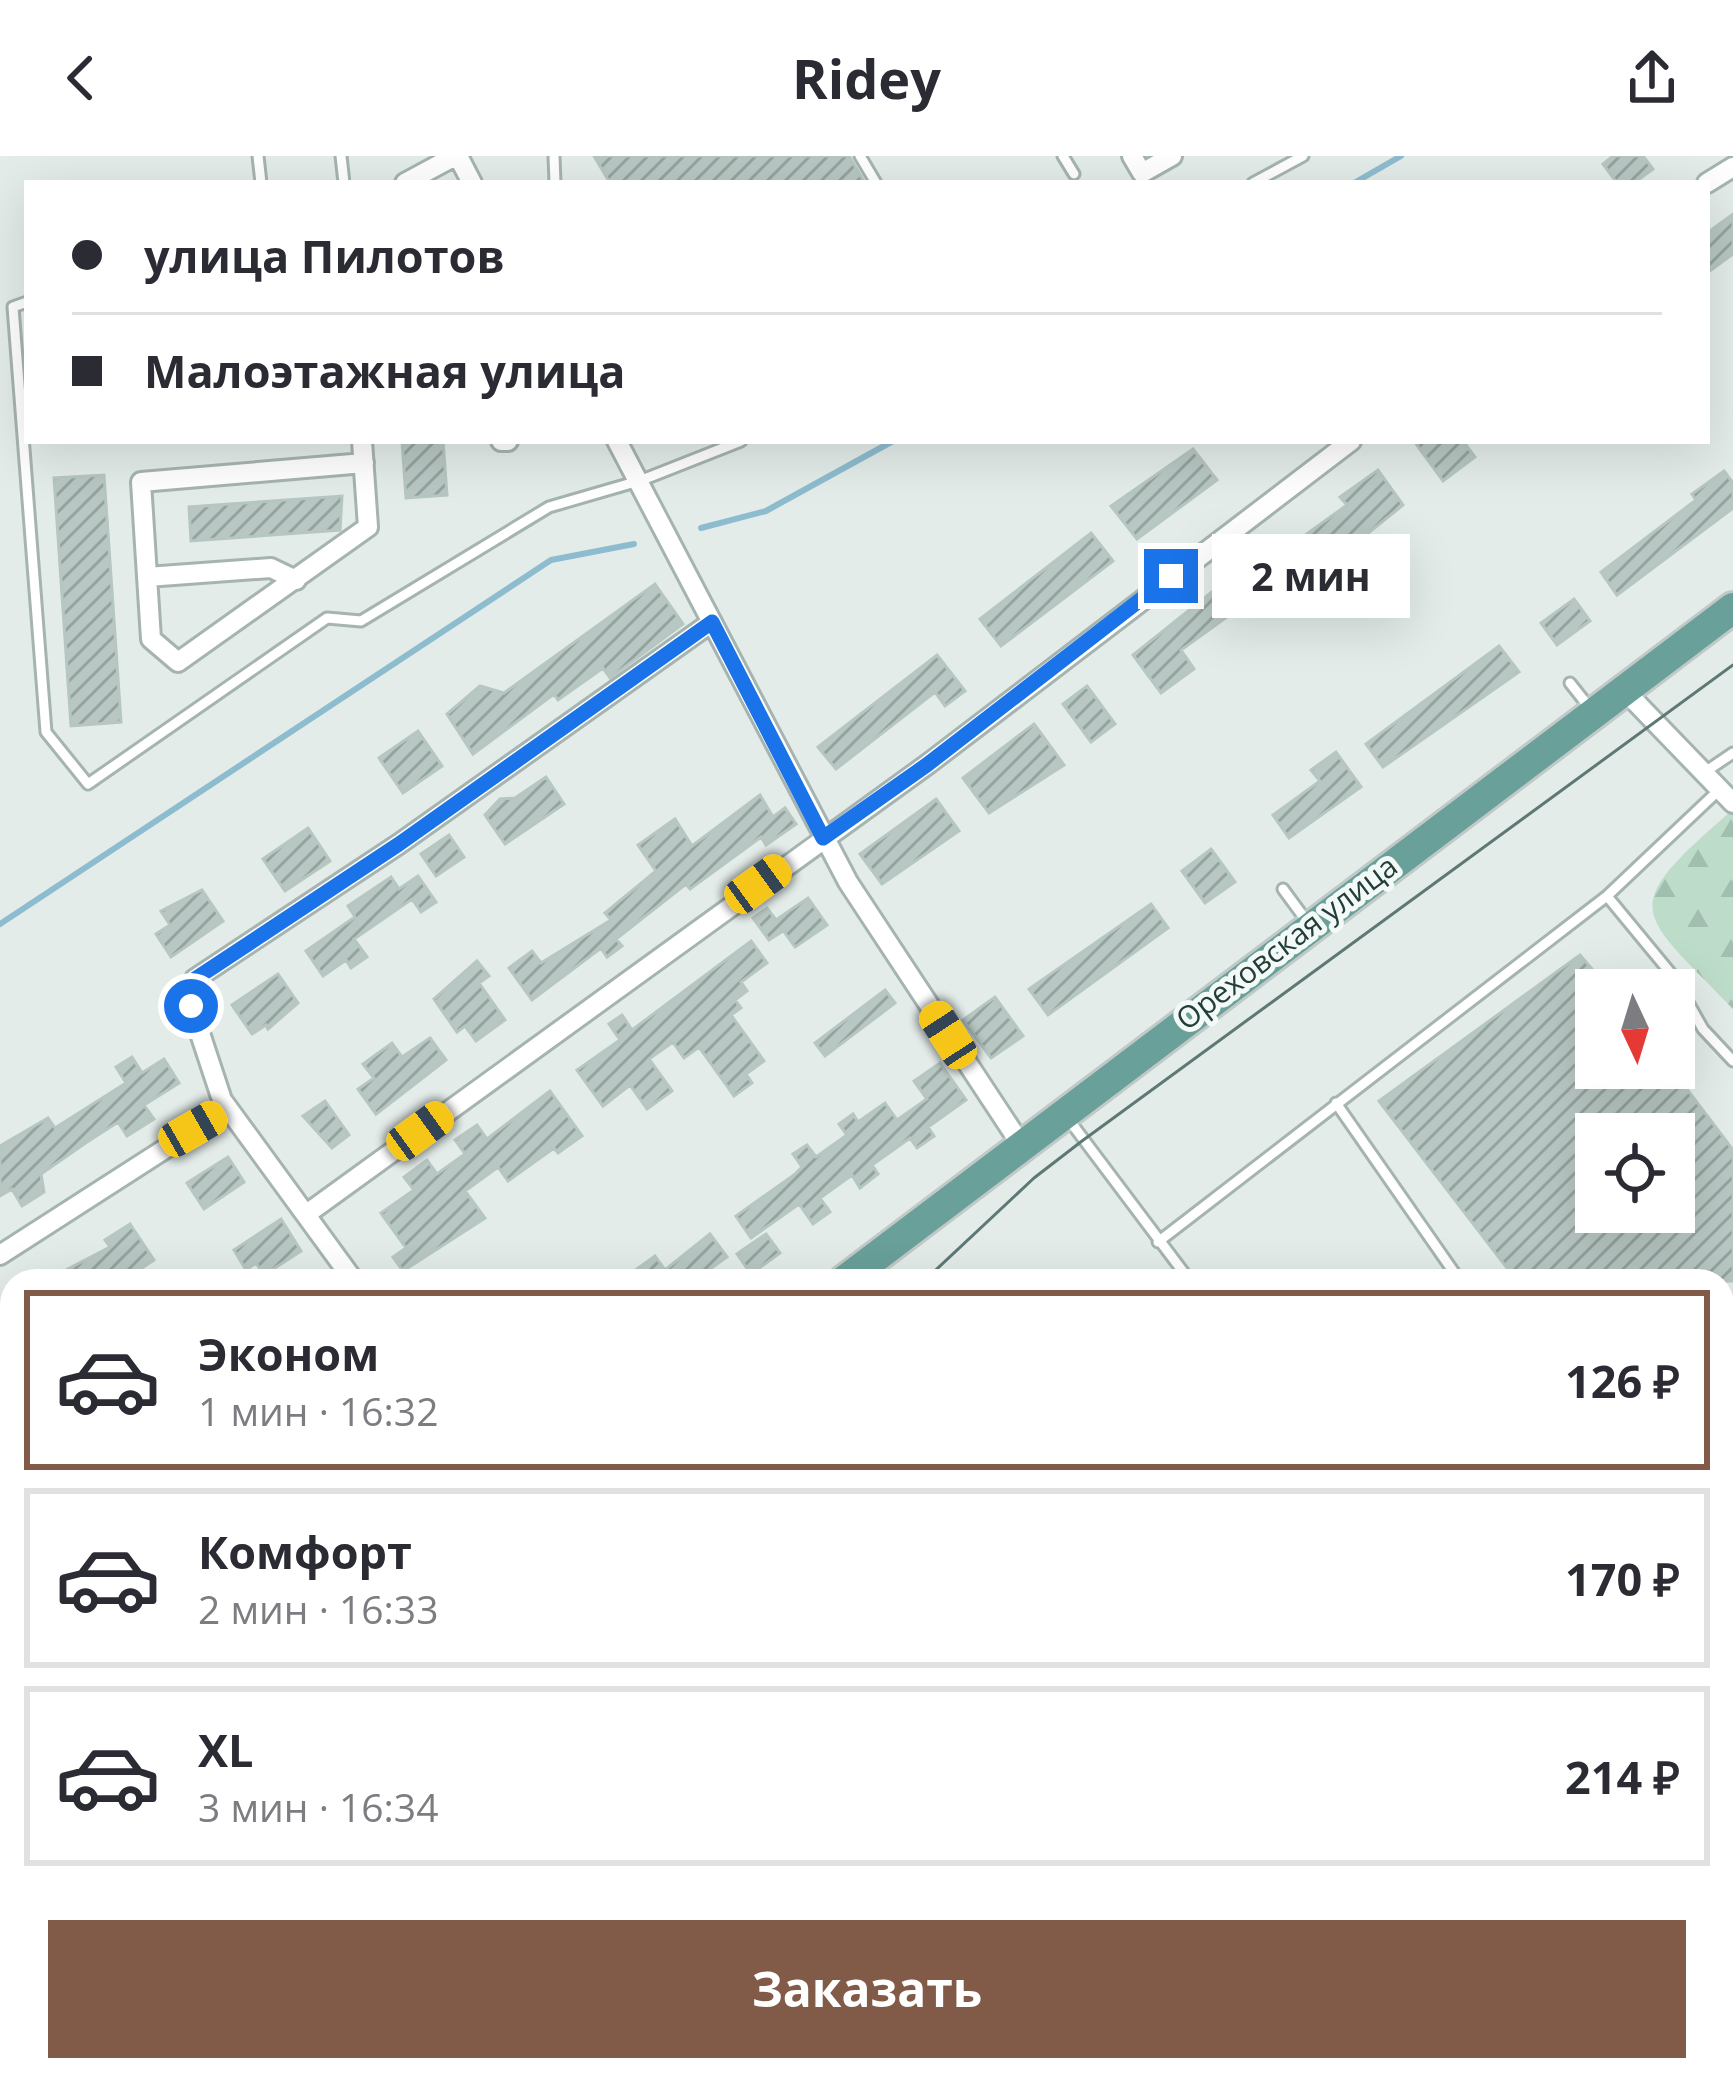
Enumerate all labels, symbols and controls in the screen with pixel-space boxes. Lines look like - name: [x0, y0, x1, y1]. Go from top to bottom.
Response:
- text: Ridey: [792, 41, 941, 115]
- icon: back: [48, 45, 114, 111]
- icon: share: [1619, 45, 1685, 111]
- text: улица Пилотов: [144, 225, 505, 286]
- text: Малоэтажная улица: [144, 340, 625, 401]
- callout: 2 мин: [1213, 534, 1411, 618]
- route end: [1144, 549, 1198, 603]
- text: 2 мин: [1251, 549, 1371, 602]
- street label: Ореховская улица: [1167, 845, 1405, 1039]
- car: [718, 848, 798, 920]
- north arrow: [1575, 969, 1695, 1089]
- map controls: [1575, 969, 1695, 1233]
- route start: [164, 979, 218, 1033]
- car: [913, 995, 983, 1075]
- car: [153, 1095, 233, 1163]
- car: [380, 1095, 460, 1167]
- button: locate: [1575, 1113, 1695, 1233]
- text: Эконом: [198, 1323, 379, 1384]
- icon: car: [54, 1326, 162, 1434]
- text: 126 ₽: [1565, 1350, 1680, 1411]
- text: 1 мин · 16:32: [198, 1384, 438, 1437]
- text: Комфорт: [198, 1521, 412, 1582]
- icon: car: [54, 1524, 162, 1632]
- text: 170 ₽: [1565, 1548, 1680, 1609]
- text: 2 мин · 16:33: [198, 1582, 438, 1635]
- text: XL: [198, 1719, 253, 1780]
- icon: car: [54, 1722, 162, 1830]
- text: 214 ₽: [1565, 1746, 1680, 1807]
- text: 3 мин · 16:34: [198, 1780, 438, 1833]
- button: Заказать: [48, 1920, 1686, 2058]

